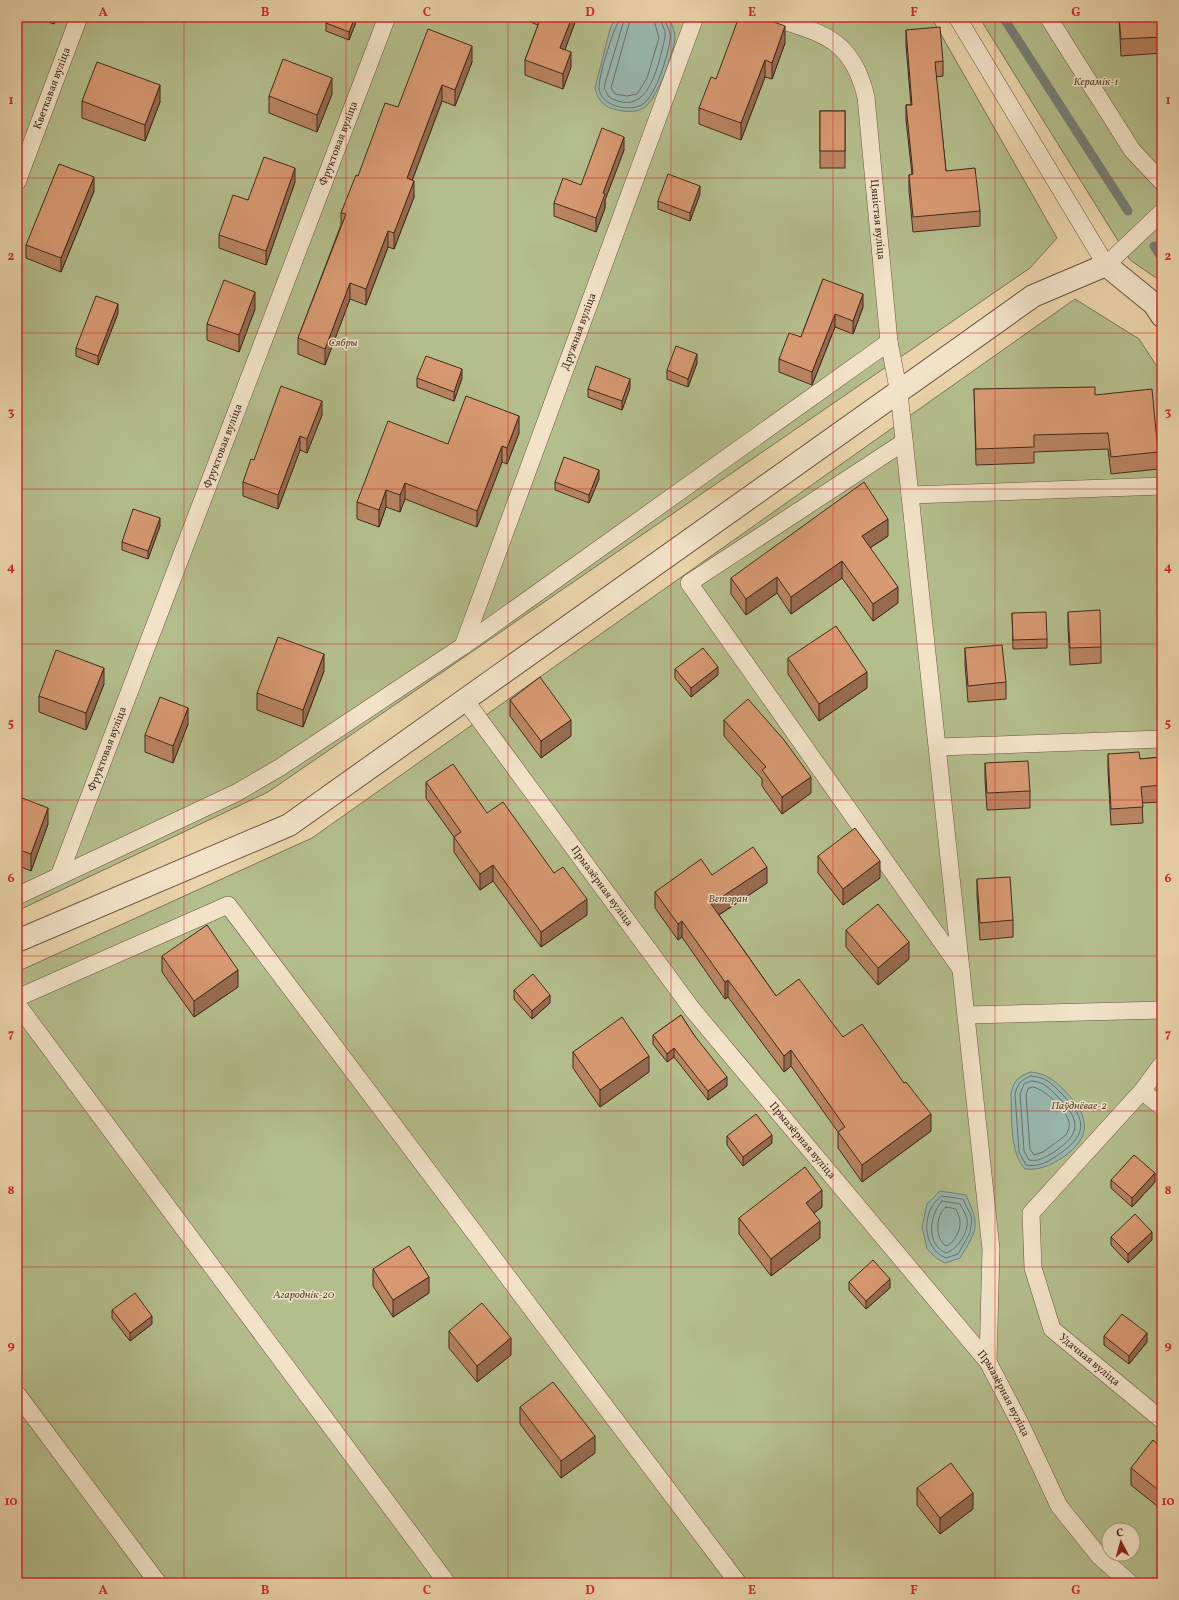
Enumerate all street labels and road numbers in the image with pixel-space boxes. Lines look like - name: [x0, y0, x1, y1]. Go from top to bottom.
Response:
- street label: Кветкавая вуліца: [30, 45, 75, 132]
- street label: Фруктовая вуліца: [316, 99, 362, 188]
- street label: Цяністая вуліца: [866, 179, 889, 261]
- street label: Дружная вуліца: [558, 290, 600, 372]
- street label: Фруктовая вуліца: [200, 401, 246, 491]
- street label: Фруктовая вуліца: [85, 704, 131, 794]
- street label: Прыазёрная вуліца: [567, 843, 637, 930]
- street label: Прыазёрная вуліца: [765, 1099, 839, 1183]
- street label: Удачная вуліца: [1056, 1330, 1124, 1390]
- street label: Прыазёрная вуліца: [974, 1347, 1033, 1440]

